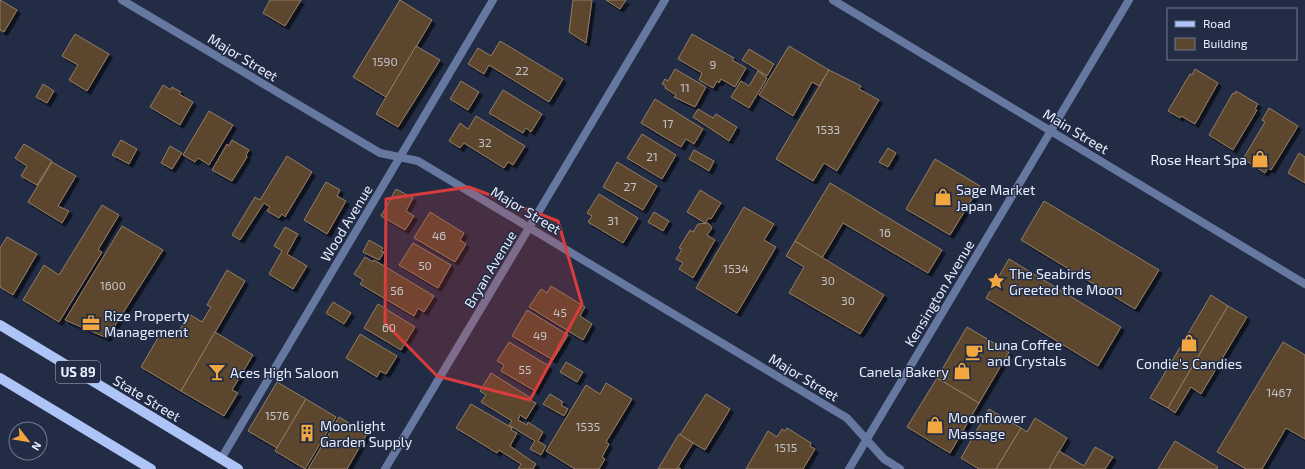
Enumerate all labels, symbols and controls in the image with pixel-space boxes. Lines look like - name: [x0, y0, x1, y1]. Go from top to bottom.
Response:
- legend: [1167, 8, 1297, 60]
- text: Road: [1203, 16, 1231, 30]
- street label: Major Street: [205, 29, 281, 85]
- text: Building: [1203, 36, 1248, 50]
- house number: 1590: [372, 54, 398, 68]
- house number: 9: [710, 57, 717, 71]
- house number: 22: [515, 63, 529, 77]
- house number: 11: [680, 80, 690, 94]
- street label: Main Street: [1040, 105, 1112, 157]
- house number: 17: [663, 116, 673, 130]
- house number: 1533: [816, 122, 840, 136]
- house number: 32: [478, 135, 492, 149]
- house number: 21: [646, 149, 658, 163]
- shop icon: Rose Heart Spa: [1250, 149, 1270, 169]
- place label: Rose Heart Spa: [1150, 151, 1247, 168]
- house number: 27: [624, 179, 636, 193]
- street label: Wood Avenue: [316, 181, 376, 265]
- place label: Sage Market Japan: [956, 181, 1035, 214]
- street label: Major Street: [488, 182, 564, 238]
- shop icon: Sage Market Japan: [933, 187, 953, 207]
- house number: 31: [607, 213, 619, 227]
- house number: 16: [879, 225, 891, 239]
- street label: Bryan Avenue: [460, 227, 520, 311]
- house number: 46: [432, 228, 446, 242]
- street label: Kensington Avenue: [900, 237, 978, 349]
- house number: 50: [418, 258, 432, 272]
- house number: 1534: [723, 261, 749, 275]
- place label: The Seabirds Greeted the Moon: [1009, 265, 1122, 298]
- place icon: The Seabirds Greeted the Moon: [986, 271, 1006, 291]
- house number: 30: [821, 273, 835, 287]
- house number: 1600: [100, 278, 126, 292]
- house number: 56: [390, 283, 404, 297]
- house number: 30: [841, 293, 855, 307]
- house number: 45: [553, 305, 567, 319]
- place label: Rize Property Management: [104, 307, 190, 340]
- office icon: Rize Property Management: [81, 313, 101, 333]
- house number: 60: [382, 320, 396, 334]
- house number: 49: [533, 328, 547, 342]
- shop icon: Condie's Candies: [1179, 333, 1199, 353]
- place label: Luna Coffee and Crystals: [987, 336, 1066, 369]
- cafe icon: Luna Coffee and Crystals: [964, 342, 984, 362]
- street label: Major Street: [766, 349, 842, 405]
- place label: Condie's Candies: [1136, 355, 1242, 372]
- road number: US 89: [56, 361, 100, 383]
- shop icon: Canela Bakery: [952, 361, 972, 381]
- bar icon: Aces High Saloon: [207, 362, 227, 382]
- house number: 55: [519, 362, 531, 376]
- place label: Canela Bakery: [859, 363, 950, 380]
- place label: Aces High Saloon: [230, 364, 339, 381]
- street label: State Street: [110, 371, 184, 425]
- house number: 1467: [1266, 385, 1292, 399]
- house number: 1576: [265, 408, 289, 422]
- place label: Moonflower Massage: [948, 409, 1027, 442]
- shop icon: Moonflower Massage: [925, 415, 945, 435]
- place label: Moonlight Garden Supply: [320, 417, 413, 450]
- house number: 1535: [576, 419, 600, 433]
- north arrow: [8, 421, 48, 461]
- building icon: Moonlight Garden Supply: [297, 423, 317, 443]
- text: N: [29, 440, 45, 453]
- house number: 1515: [775, 440, 797, 454]

